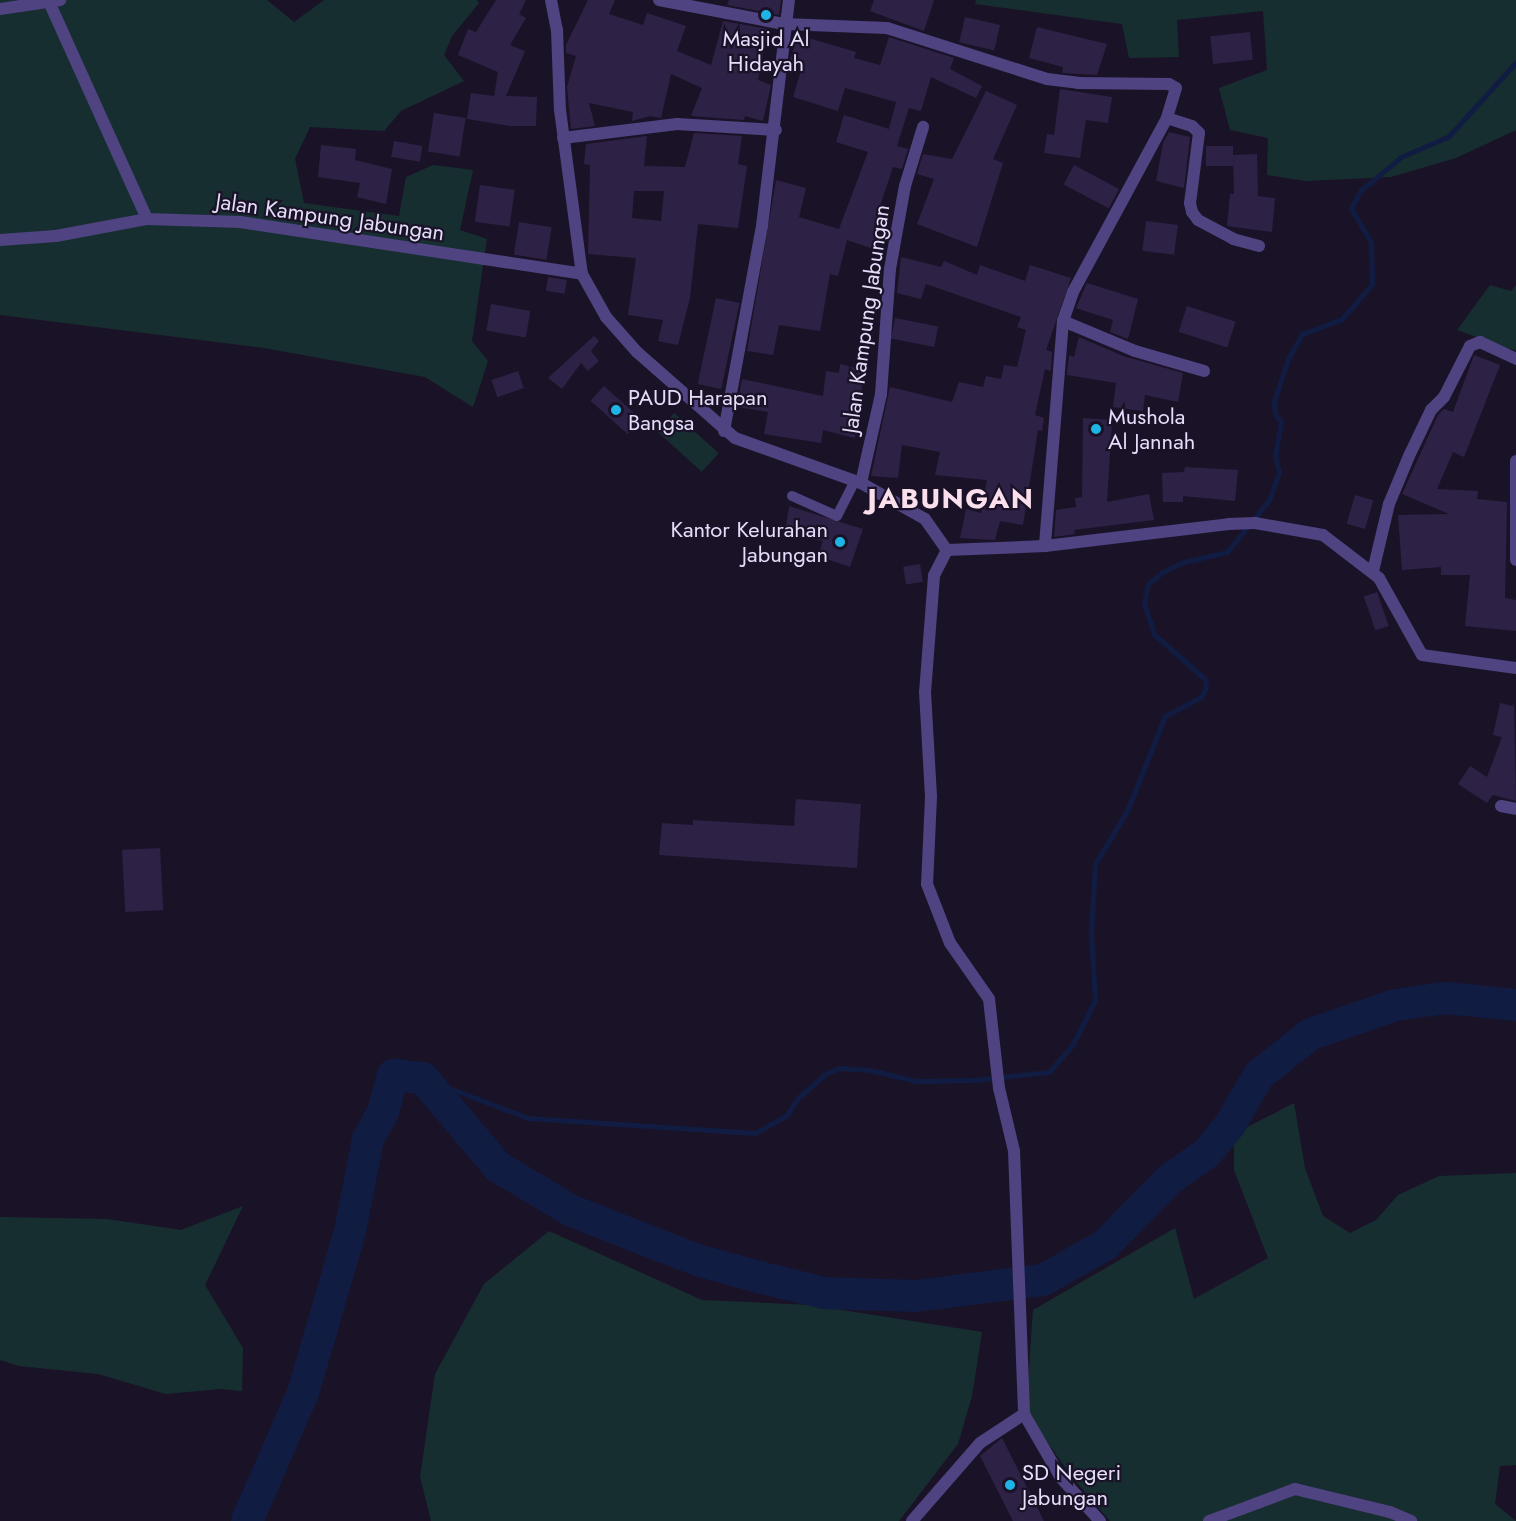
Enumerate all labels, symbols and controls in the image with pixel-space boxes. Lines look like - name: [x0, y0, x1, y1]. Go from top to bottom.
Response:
- marker: Masjid Al Hidayah: [759, 8, 773, 22]
- place label: Masjid Al Hidayah: [722, 25, 810, 76]
- street label: Jalan Kampung Jabungan: [214, 188, 446, 246]
- street label: Jalan Kampung Jabungan: [837, 203, 895, 435]
- place label: PAUD Harapan Bangsa: [628, 384, 767, 436]
- marker: PAUD Harapan Bangsa: [609, 403, 623, 417]
- place label: Mushola Al Jannah: [1108, 403, 1195, 454]
- marker: Mushola Al Jannah: [1089, 422, 1103, 436]
- district label: JABUNGAN: [867, 482, 1035, 516]
- place label: Kantor Kelurahan Jabungan: [670, 516, 828, 568]
- marker: Kantor Kelurahan Jabungan: [833, 535, 847, 549]
- place label: SD Negeri Jabungan: [1022, 1459, 1121, 1510]
- marker: SD Negeri Jabungan: [1003, 1478, 1017, 1492]

